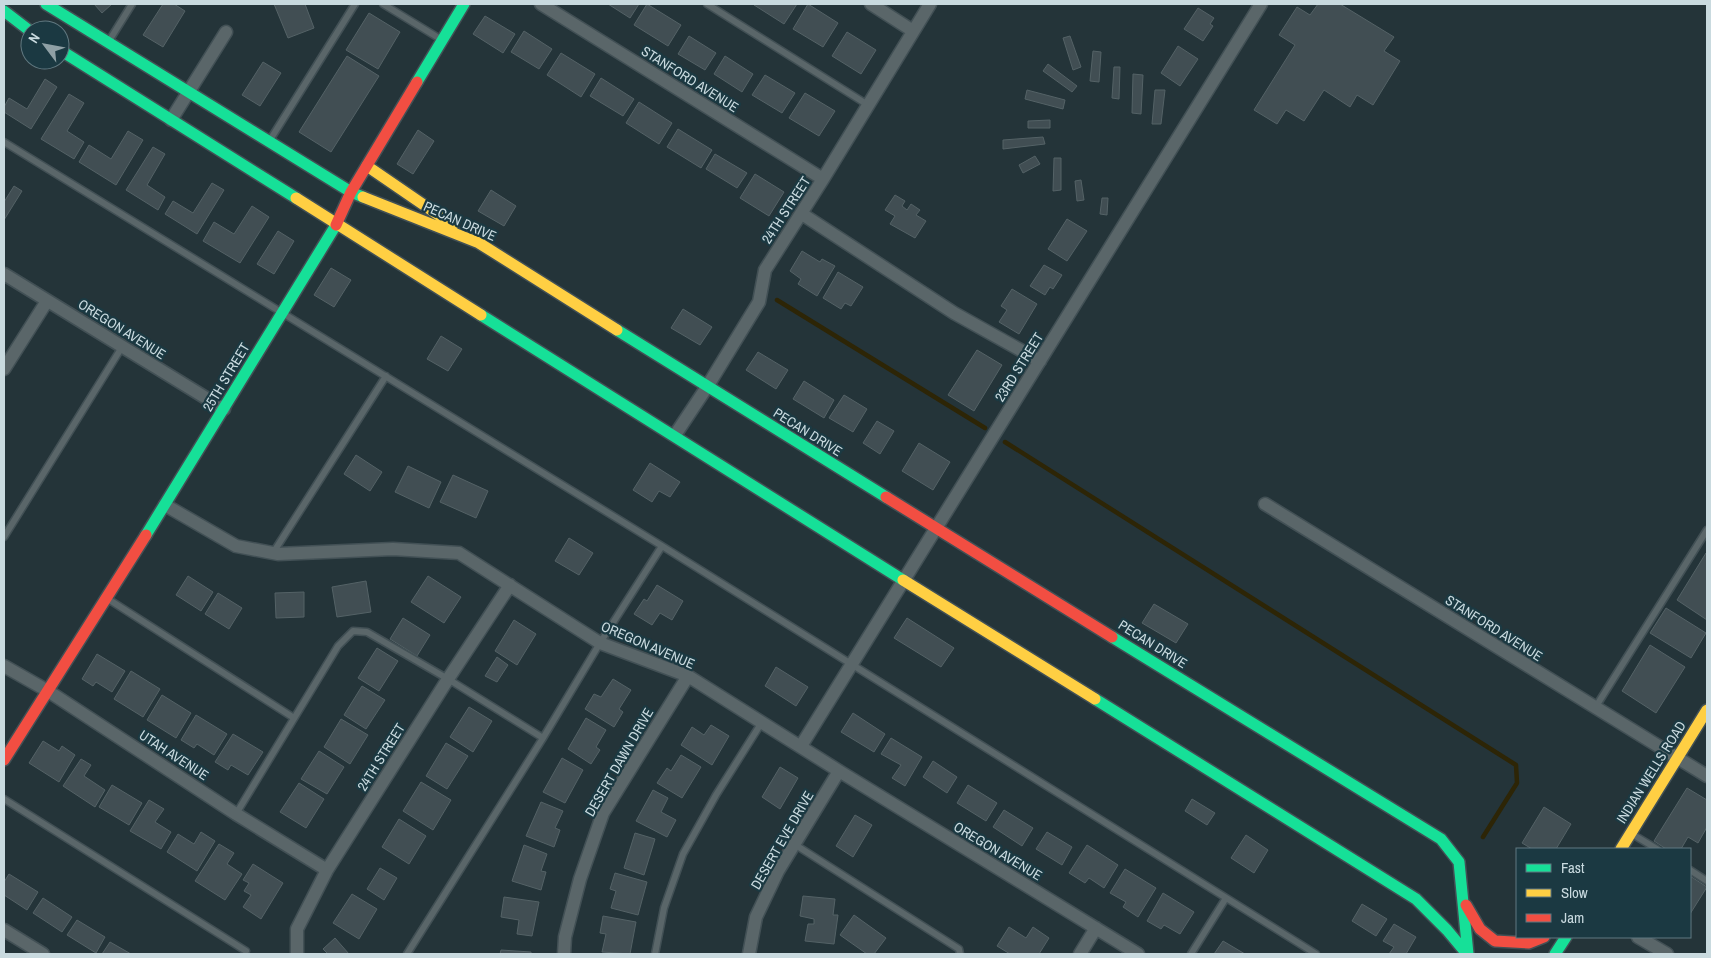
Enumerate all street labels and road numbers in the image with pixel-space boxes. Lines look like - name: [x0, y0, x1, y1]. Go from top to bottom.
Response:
- street label: STANFORD AVENUE: [638, 42, 742, 116]
- street label: 24TH STREET: [758, 173, 814, 247]
- street label: PECAN DRIVE: [421, 197, 499, 245]
- street label: OREGON AVENUE: [75, 295, 169, 363]
- street label: 23RD STREET: [991, 329, 1047, 405]
- street label: 25TH STREET: [199, 340, 253, 414]
- street label: PECAN DRIVE: [770, 404, 846, 460]
- street label: STANFORD AVENUE: [1442, 591, 1546, 665]
- street label: PECAN DRIVE: [1115, 616, 1191, 672]
- street label: OREGON AVENUE: [598, 617, 698, 673]
- street label: DESERT DAWN DRIVE: [581, 705, 657, 819]
- street label: INDIAN WELLS ROAD: [1612, 717, 1690, 827]
- street label: 24TH STREET: [353, 720, 409, 794]
- street label: UTAH AVENUE: [136, 726, 212, 784]
- street label: DESERT EVE DRIVE: [747, 788, 817, 892]
- street label: OREGON AVENUE: [951, 818, 1045, 884]

